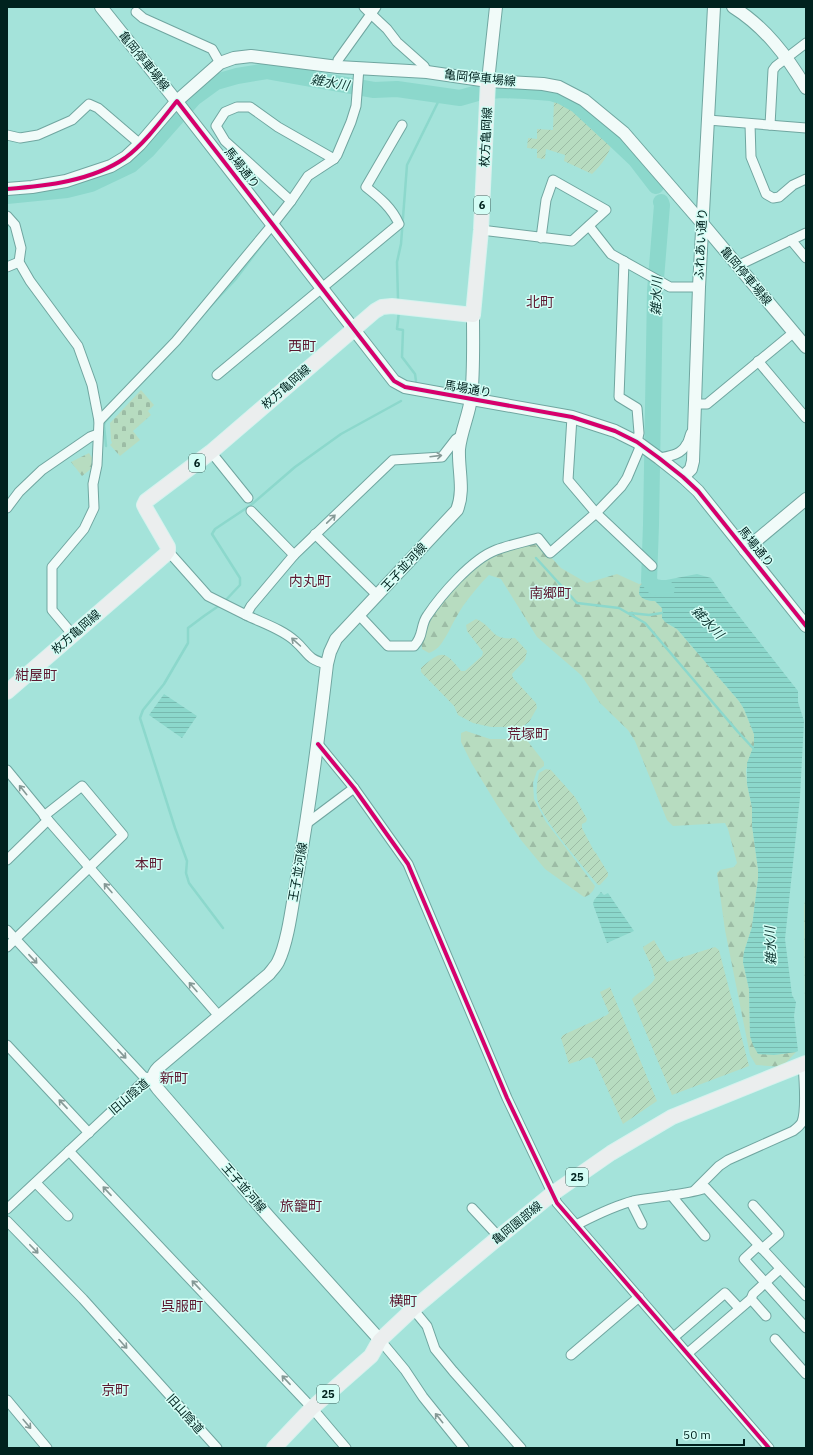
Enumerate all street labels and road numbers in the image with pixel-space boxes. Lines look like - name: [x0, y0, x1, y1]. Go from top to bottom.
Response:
- street label: 亀岡停車場線: [116, 28, 173, 93]
- street label: 亀岡停車場線: [443, 66, 517, 89]
- street label: 枚方亀岡線: [476, 107, 495, 167]
- street label: 馬場通り: [222, 144, 263, 191]
- road number: 6: [474, 196, 490, 214]
- street label: ふれあい通り: [691, 208, 710, 280]
- street label: 亀岡停車場線: [717, 243, 775, 308]
- street label: 枚方亀岡線: [258, 361, 313, 412]
- street label: 馬場通り: [443, 377, 493, 400]
- road number: 6: [189, 454, 205, 472]
- street label: 馬場通り: [735, 523, 777, 570]
- street label: 王子並河線: [378, 540, 430, 594]
- street label: 枚方亀岡線: [48, 606, 103, 657]
- street label: 王子並河線: [285, 841, 310, 903]
- street label: 旧山陰道: [105, 1075, 152, 1118]
- street label: 王子並河線: [219, 1160, 270, 1215]
- road number: 25: [566, 1168, 588, 1186]
- street label: 亀岡園部線: [489, 1198, 545, 1247]
- road number: 25: [317, 1385, 339, 1403]
- street label: 旧山陰道: [164, 1391, 207, 1437]

